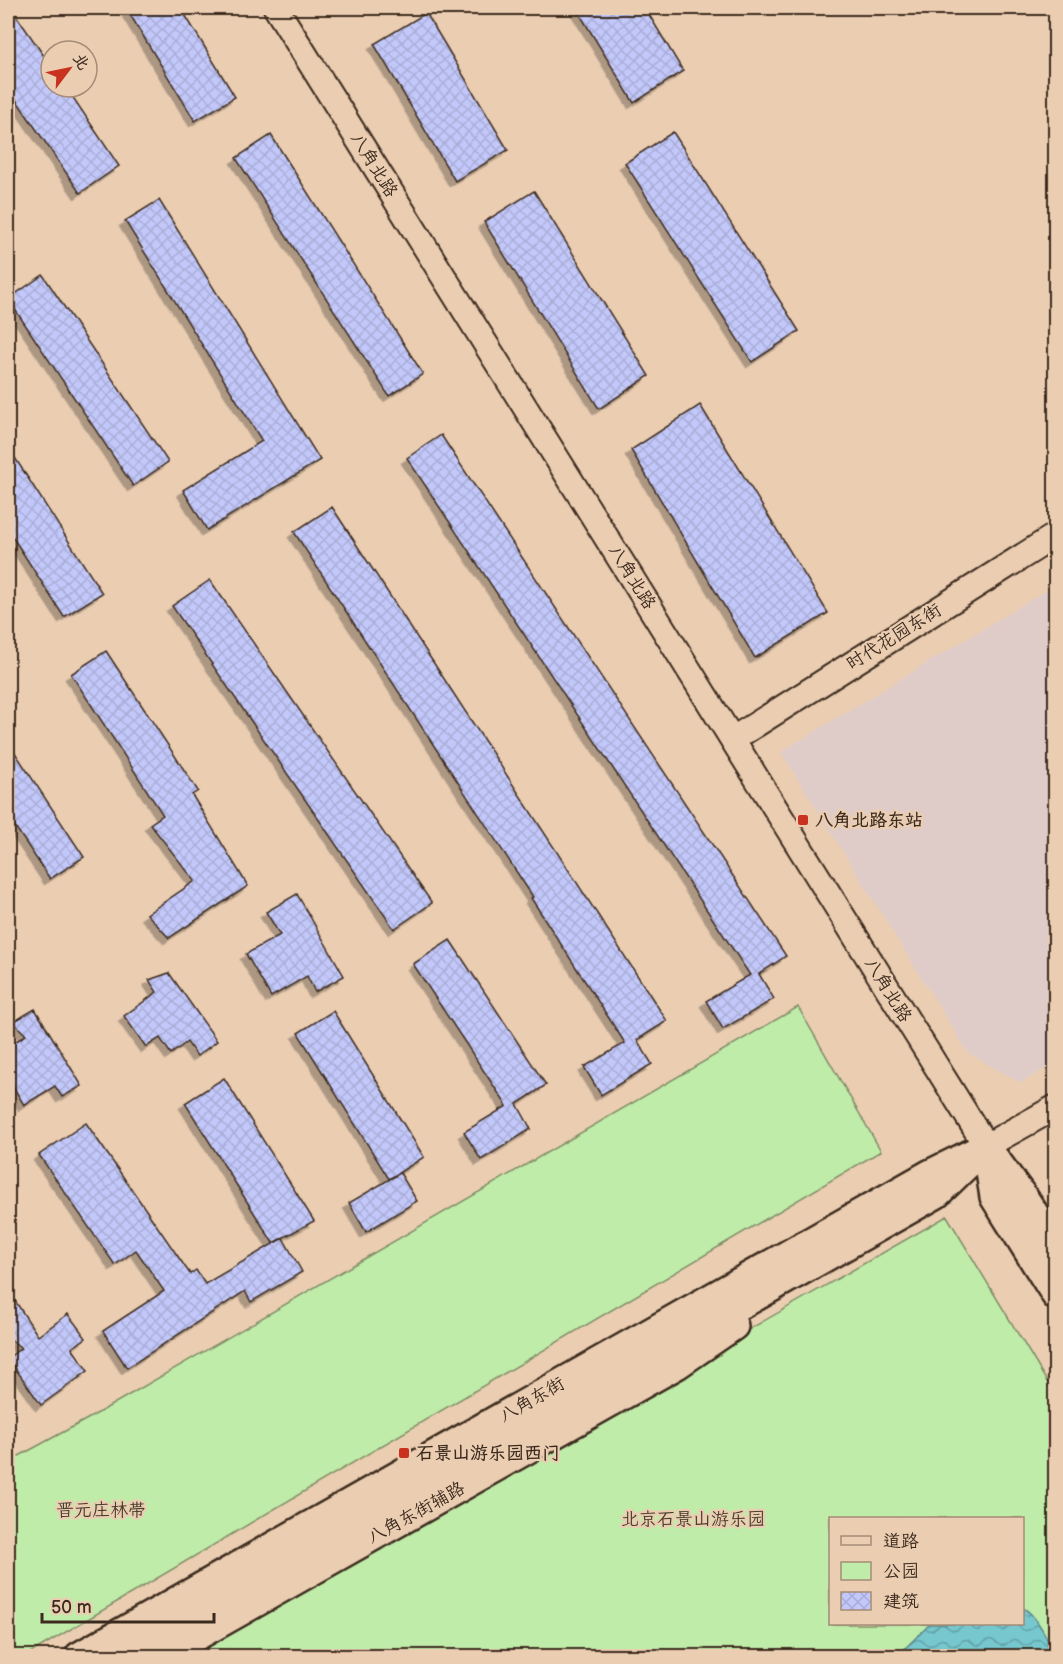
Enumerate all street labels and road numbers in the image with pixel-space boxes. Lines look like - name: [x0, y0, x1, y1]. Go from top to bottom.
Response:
- street label: 八角北路: [346, 129, 402, 201]
- street label: 八角北路: [604, 541, 660, 613]
- street label: 时代花园东街: [843, 599, 945, 675]
- street label: 八角北路: [860, 954, 916, 1026]
- street label: 八角东街: [496, 1373, 568, 1427]
- street label: 八角东街辅路: [364, 1478, 468, 1548]

